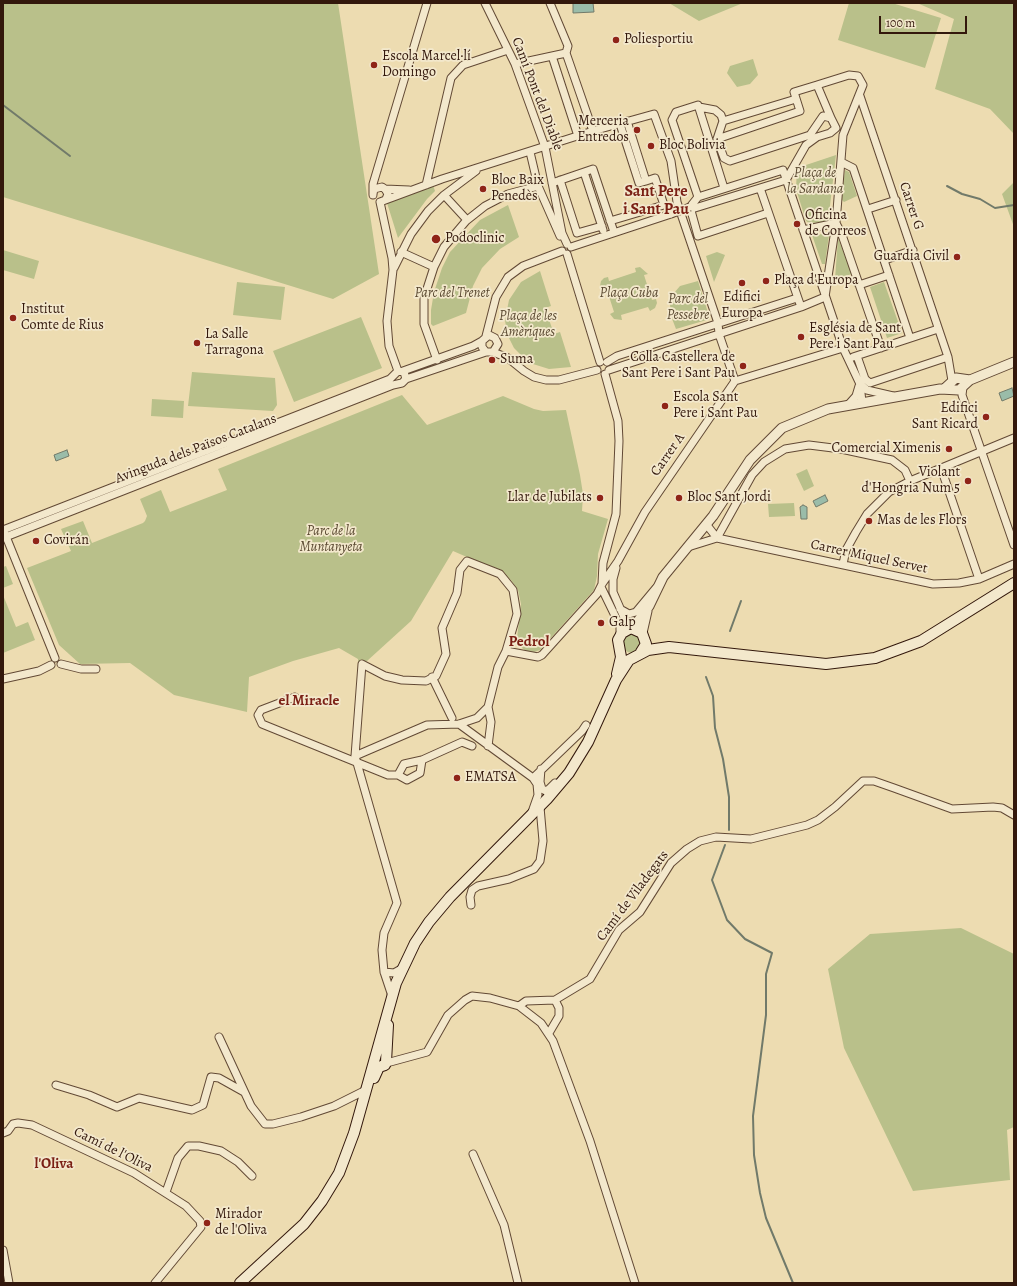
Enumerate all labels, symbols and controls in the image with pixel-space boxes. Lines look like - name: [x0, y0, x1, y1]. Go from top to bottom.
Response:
- scale bar: [881, 8, 969, 34]
- text: 100 m: [886, 15, 915, 31]
- place label: Poliesportiu: [624, 32, 693, 48]
- street label: Camí Pont del Diable: [508, 35, 566, 153]
- marker: Poliesportiu: [611, 35, 621, 45]
- place label: Escola Marcel·lí Domingo: [382, 49, 471, 82]
- marker: Escola Marcel·lí Domingo: [369, 60, 379, 70]
- place label: Merceria Entredos: [577, 114, 629, 146]
- marker: Merceria Entredos: [632, 125, 642, 135]
- place label: Bloc Bolivia: [659, 138, 726, 154]
- marker: Bloc Bolivia: [646, 141, 656, 151]
- park label: Plaça de la Sardana: [787, 166, 843, 198]
- place label: Bloc Baix Penedès: [491, 173, 544, 206]
- street label: Carrer G: [895, 180, 927, 232]
- district label: Sant Pere i Sant Pau: [623, 182, 689, 220]
- marker: Bloc Baix Penedès: [478, 184, 488, 194]
- place label: Oficina de Correos: [805, 208, 866, 240]
- marker: Oficina de Correos: [792, 219, 802, 229]
- place label: Podoclinic: [445, 231, 504, 247]
- marker: Podoclinic: [430, 233, 442, 245]
- place label: Guardia Civil: [874, 249, 949, 265]
- marker: Guardia Civil: [952, 252, 962, 262]
- place label: Plaça d'Europa: [774, 273, 858, 289]
- marker: Plaça d'Europa: [761, 276, 771, 286]
- marker: Edifici Europa: [737, 278, 747, 288]
- park label: Parc del Trenet: [414, 286, 490, 302]
- park label: Plaça Cuba: [600, 286, 658, 302]
- place label: Edifici Europa: [721, 290, 763, 322]
- park label: Parc del Pessebre: [667, 292, 709, 324]
- place label: Institut Comte de Rius: [21, 302, 104, 334]
- park label: Plaça de les Amèriques: [499, 309, 557, 342]
- marker: Institut Comte de Rius: [8, 313, 18, 323]
- place label: Església de Sant Pere i Sant Pau: [809, 321, 901, 354]
- place label: La Salle Tarragona: [205, 327, 264, 360]
- marker: Església de Sant Pere i Sant Pau: [796, 332, 806, 342]
- marker: La Salle Tarragona: [192, 338, 202, 348]
- place label: Colla Castellera de Sant Pere i Sant Pau: [622, 350, 735, 382]
- place label: Suma: [500, 352, 533, 368]
- marker: Suma: [487, 355, 497, 365]
- marker: Colla Castellera de Sant Pere i Sant Pau: [738, 361, 748, 371]
- place label: Escola Sant Pere i Sant Pau: [673, 390, 758, 422]
- marker: Escola Sant Pere i Sant Pau: [660, 401, 670, 411]
- place label: Edifici Sant Ricard: [912, 401, 978, 434]
- street label: Avinguda dels Països Catalans: [113, 410, 279, 488]
- marker: Edifici Sant Ricard: [981, 412, 991, 422]
- street label: Carrer A: [647, 430, 689, 480]
- place label: Comercial Ximenis: [832, 441, 941, 457]
- marker: Comercial Ximenis: [944, 444, 954, 454]
- place label: Violant d'Hongria Num 5: [861, 465, 960, 498]
- marker: Violant d'Hongria Num 5: [963, 476, 973, 486]
- place label: Llar de Jubilats: [507, 490, 592, 506]
- place label: Bloc Sant Jordi: [687, 490, 771, 506]
- marker: Llar de Jubilats: [595, 493, 605, 503]
- marker: Bloc Sant Jordi: [674, 493, 684, 503]
- place label: Mas de les Flors: [877, 513, 967, 529]
- marker: Mas de les Flors: [864, 516, 874, 526]
- park label: Parc de la Muntanyeta: [299, 524, 363, 556]
- place label: Covirán: [44, 533, 89, 549]
- marker: Covirán: [31, 536, 41, 546]
- street label: Carrer Miquel Servet: [809, 536, 929, 578]
- place label: Galp: [609, 615, 636, 631]
- marker: Galp: [596, 618, 606, 628]
- district label: Pedrol: [509, 633, 549, 651]
- district label: el Miracle: [279, 692, 339, 710]
- place label: EMATSA: [465, 770, 516, 786]
- marker: EMATSA: [452, 773, 462, 783]
- street label: Camí de Viladegats: [593, 847, 673, 945]
- street label: Camí de l'Oliva: [71, 1124, 155, 1176]
- district label: l'Oliva: [34, 1155, 74, 1173]
- place label: Mirador de l'Oliva: [215, 1207, 267, 1240]
- marker: Mirador de l'Oliva: [202, 1218, 212, 1228]

